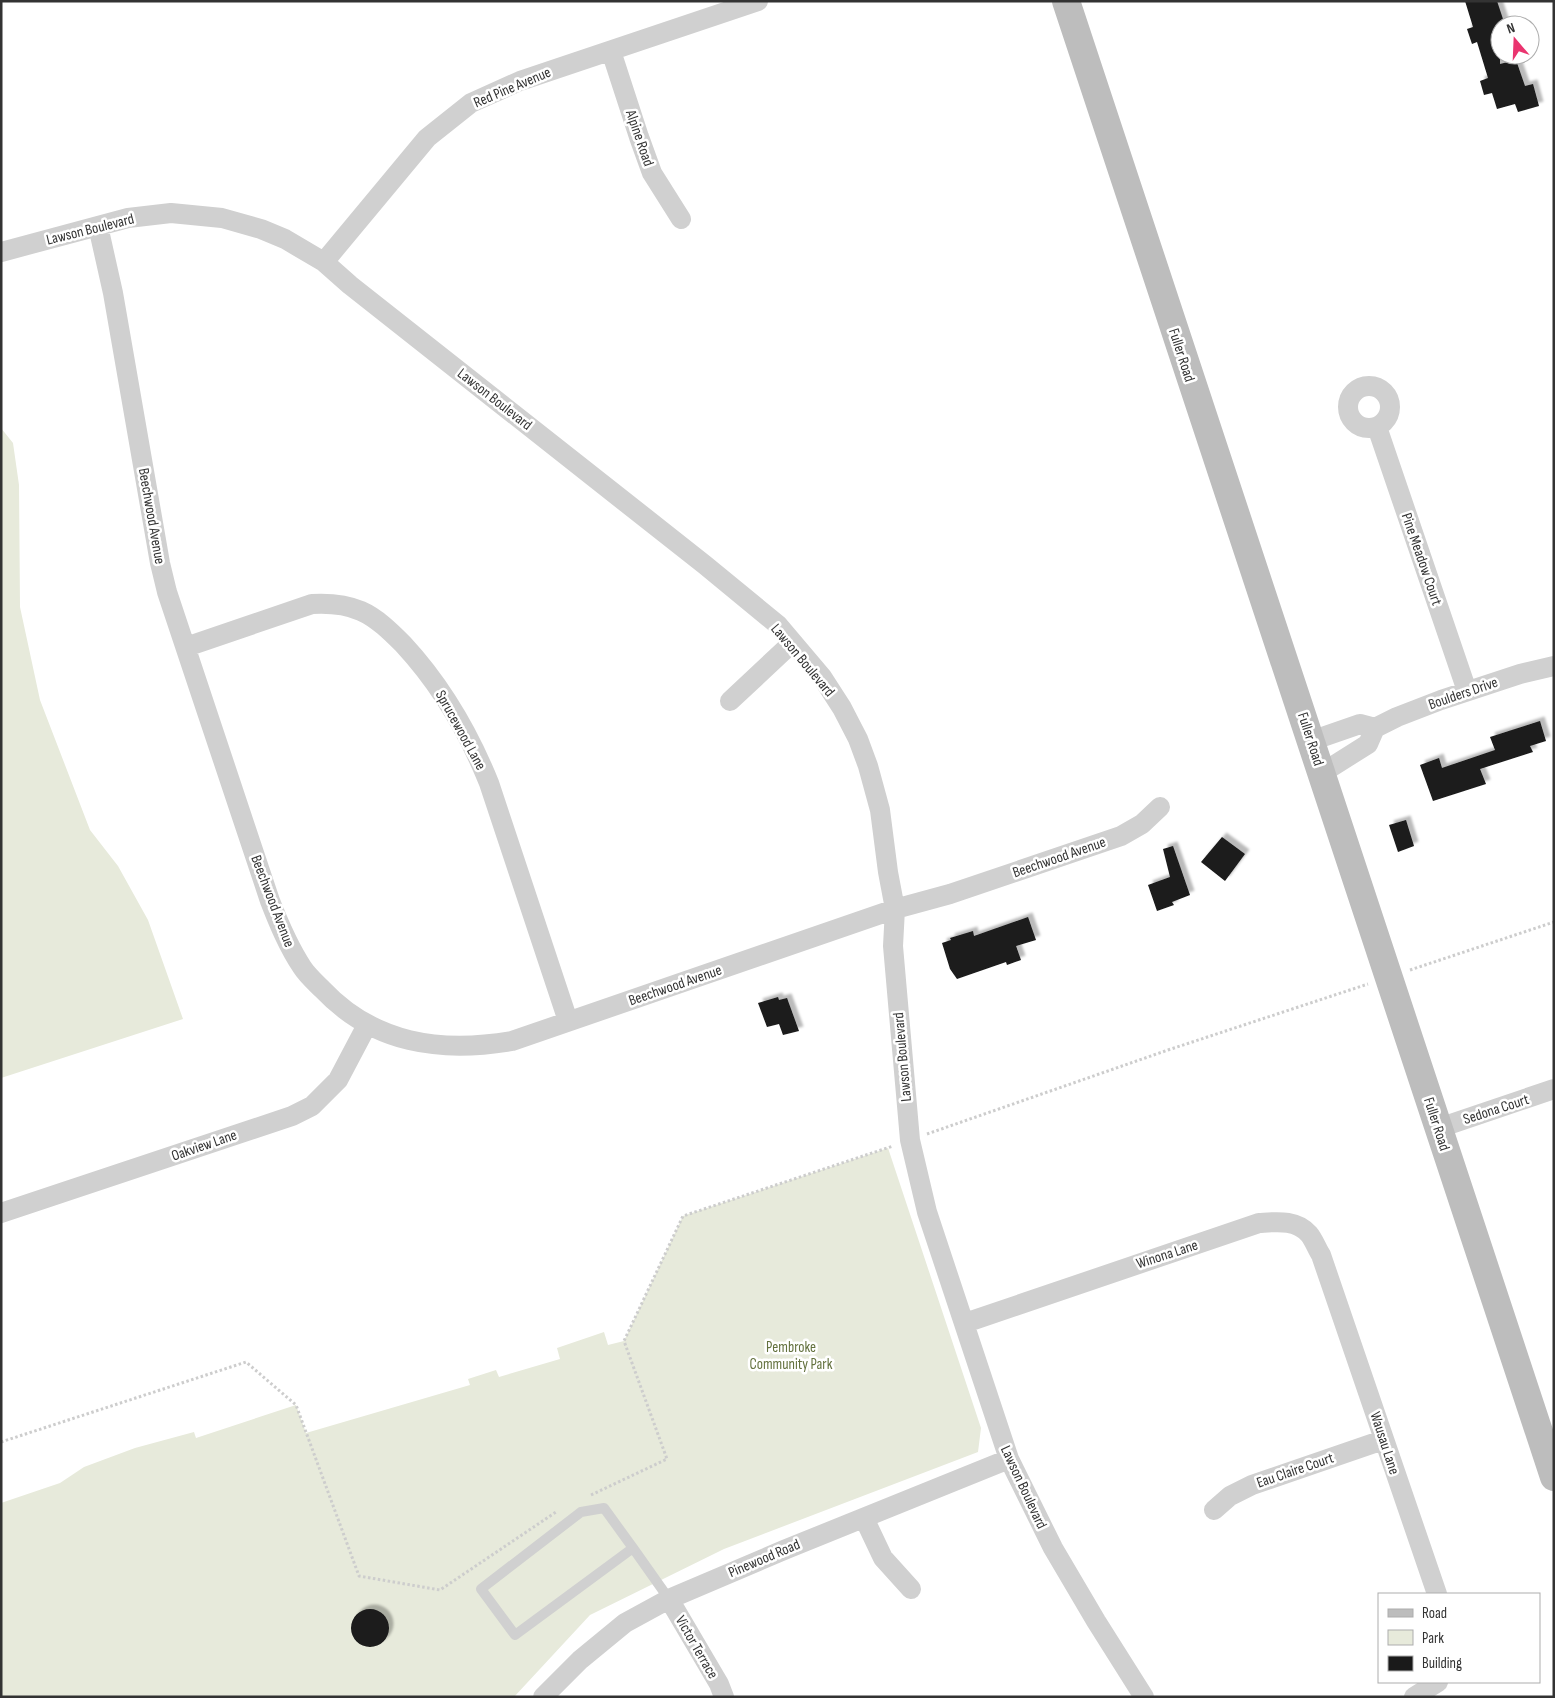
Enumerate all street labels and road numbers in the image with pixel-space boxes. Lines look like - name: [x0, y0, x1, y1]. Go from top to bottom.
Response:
- street label: Red Pine Avenue: [471, 63, 554, 112]
- street label: Alpine Road: [621, 107, 658, 169]
- street label: Lawson Boulevard: [44, 209, 136, 250]
- street label: Fuller Road: [1164, 326, 1199, 384]
- street label: Lawson Boulevard: [454, 364, 536, 434]
- street label: Beechwood Avenue: [134, 467, 169, 566]
- street label: Pine Meadow Court: [1397, 510, 1446, 608]
- street label: Lawson Boulevard: [767, 620, 839, 701]
- street label: Boulders Drive: [1426, 673, 1500, 714]
- street label: Sprucewood Lane: [431, 687, 490, 773]
- street label: Fuller Road: [1293, 710, 1328, 768]
- street label: Beechwood Avenue: [1010, 833, 1108, 882]
- street label: Beechwood Avenue: [246, 852, 299, 950]
- street label: Beechwood Avenue: [626, 961, 724, 1010]
- street label: Lawson Boulevard: [889, 1011, 916, 1102]
- street label: Sedona Court: [1461, 1090, 1532, 1129]
- street label: Fuller Road: [1419, 1095, 1454, 1153]
- street label: Oakview Lane: [169, 1125, 239, 1166]
- street label: Winona Lane: [1134, 1236, 1200, 1273]
- street label: Wausau Lane: [1365, 1409, 1404, 1477]
- street label: Lawson Boulevard: [996, 1443, 1051, 1532]
- street label: Eau Claire Court: [1254, 1448, 1337, 1493]
- street label: Pinewood Road: [726, 1535, 803, 1582]
- street label: Victor Terrace: [671, 1612, 722, 1682]

